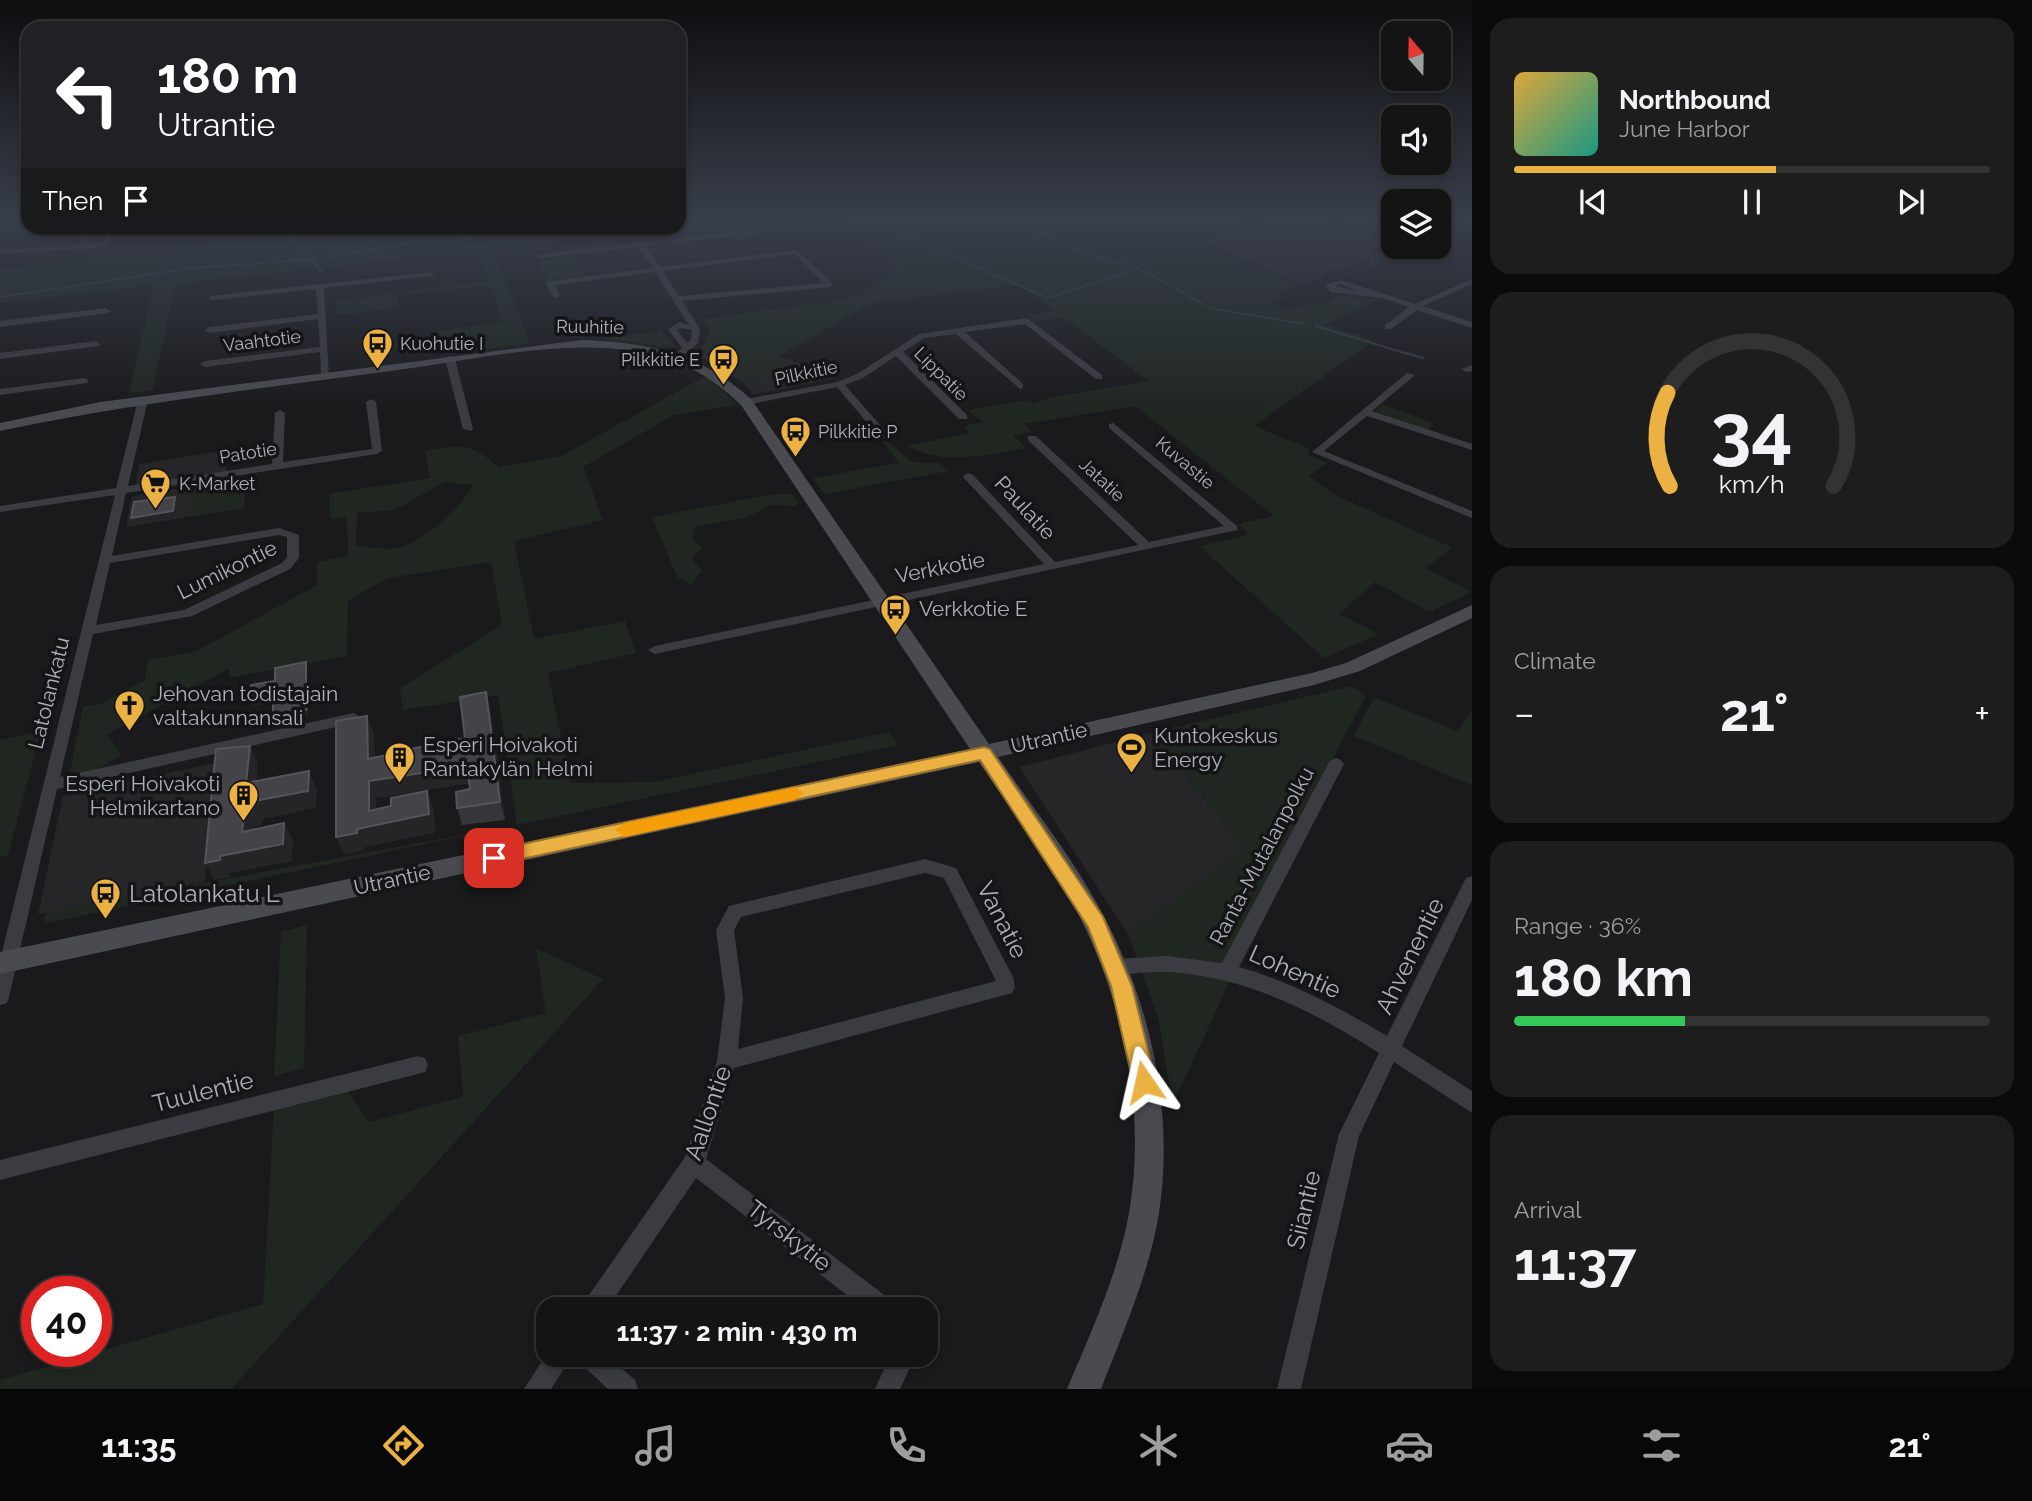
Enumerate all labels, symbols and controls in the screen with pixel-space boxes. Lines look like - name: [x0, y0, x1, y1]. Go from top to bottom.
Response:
- north arrow: [1381, 21, 1451, 91]
- map controls: [1381, 21, 1451, 259]
- text: 180 m: [157, 47, 298, 104]
- icon: left: [42, 49, 133, 140]
- text: Northbound: [1619, 85, 1771, 115]
- button: sound: [1381, 105, 1451, 175]
- text: Utrantie: [157, 106, 275, 143]
- text: June Harbor: [1619, 115, 1750, 142]
- icon: arrive: [117, 182, 155, 220]
- icon: previous: [1574, 183, 1612, 221]
- icon: pause: [1733, 183, 1771, 221]
- icon: next: [1892, 183, 1930, 221]
- text: Then: [42, 186, 103, 216]
- button: layers: [1381, 189, 1451, 259]
- street label: Ruuhitie: [556, 315, 625, 338]
- street label: Vaahtotie: [222, 325, 302, 356]
- bus stop icon: Kuohutie I: [360, 327, 394, 371]
- place label: Kuohutie I: [400, 333, 483, 354]
- bus stop icon: Pilkkitie E: [706, 343, 740, 387]
- street label: Lippatie: [910, 343, 973, 405]
- place label: Pilkkitie E: [621, 349, 700, 370]
- street label: Pilkkitie: [773, 356, 840, 389]
- text: 34: [1711, 389, 1793, 474]
- bus stop icon: Pilkkitie P: [778, 415, 812, 459]
- place label: Pilkkitie P: [818, 421, 897, 442]
- street label: Kuvastie: [1152, 432, 1219, 494]
- street label: Patotie: [218, 438, 279, 467]
- street label: Jatatie: [1075, 453, 1130, 506]
- supermarket icon: K-Market: [139, 467, 173, 511]
- text: km/h: [1719, 469, 1785, 499]
- street label: Paulatie: [990, 471, 1061, 545]
- place label: K-Market: [179, 473, 255, 494]
- street label: Lumikontie: [173, 535, 281, 604]
- street label: Verkkotie: [893, 547, 987, 588]
- bus stop icon: Verkkotie E: [879, 592, 913, 636]
- place label: Verkkotie E: [919, 596, 1028, 621]
- street label: Latolankatu: [23, 634, 74, 751]
- text: Climate: [1514, 647, 1596, 674]
- place label: Jehovan todistajain valtakunnansali: [153, 681, 338, 730]
- text: 21°: [1720, 682, 1789, 743]
- church icon: Jehovan todistajain valtakunnansali: [113, 689, 147, 733]
- text: −: [1514, 691, 1534, 736]
- text: +: [1974, 691, 1990, 736]
- street label: Utrantie: [1008, 717, 1090, 758]
- place label: Kuntokeskus Energy: [1154, 723, 1278, 772]
- sports icon: Kuntokeskus Energy: [1114, 731, 1148, 775]
- place label: Esperi Hoivakoti Rantakylän Helmi: [423, 732, 593, 781]
- building icon: Esperi Hoivakoti Rantakylän Helmi: [383, 740, 417, 784]
- street label: Ranta-Mutalanpolku: [1204, 762, 1319, 949]
- place label: Esperi Hoivakoti Helmikartano: [65, 771, 220, 820]
- building icon: Esperi Hoivakoti Helmikartano: [226, 779, 260, 823]
- pin: [464, 828, 524, 888]
- icon: arrive: [475, 839, 513, 877]
- street label: Utrantie: [351, 859, 432, 900]
- street label: Vanatie: [971, 876, 1034, 963]
- bus stop icon: Latolankatu L: [89, 877, 123, 921]
- place label: Latolankatu L: [129, 879, 280, 908]
- street label: Ahvenentie: [1369, 893, 1450, 1019]
- text: Range · 36%: [1514, 912, 1641, 939]
- street label: Lohentie: [1245, 939, 1346, 1005]
- text: 180 km: [1514, 947, 1693, 1008]
- position arrow: [1107, 1045, 1181, 1119]
- street label: Aallontie: [678, 1062, 737, 1164]
- street label: Tuulentie: [149, 1065, 256, 1118]
- street label: Siiantie: [1280, 1168, 1327, 1252]
- street label: Tyrskytie: [741, 1194, 837, 1277]
- text: Arrival: [1514, 1196, 1581, 1223]
- text: 11:37: [1514, 1231, 1636, 1292]
- speed limit sign: 40: [21, 1276, 112, 1367]
- text: 11:37 · 2 min · 430 m: [616, 1317, 858, 1347]
- icon: directions: [379, 1421, 428, 1470]
- icon: music: [631, 1421, 680, 1470]
- icon: phone: [882, 1421, 931, 1470]
- icon: climate: [1134, 1421, 1183, 1470]
- icon: car: [1385, 1421, 1434, 1470]
- icon: filters: [1637, 1421, 1686, 1470]
- text: 11:35: [101, 1427, 176, 1464]
- text: 21°: [1888, 1427, 1931, 1464]

